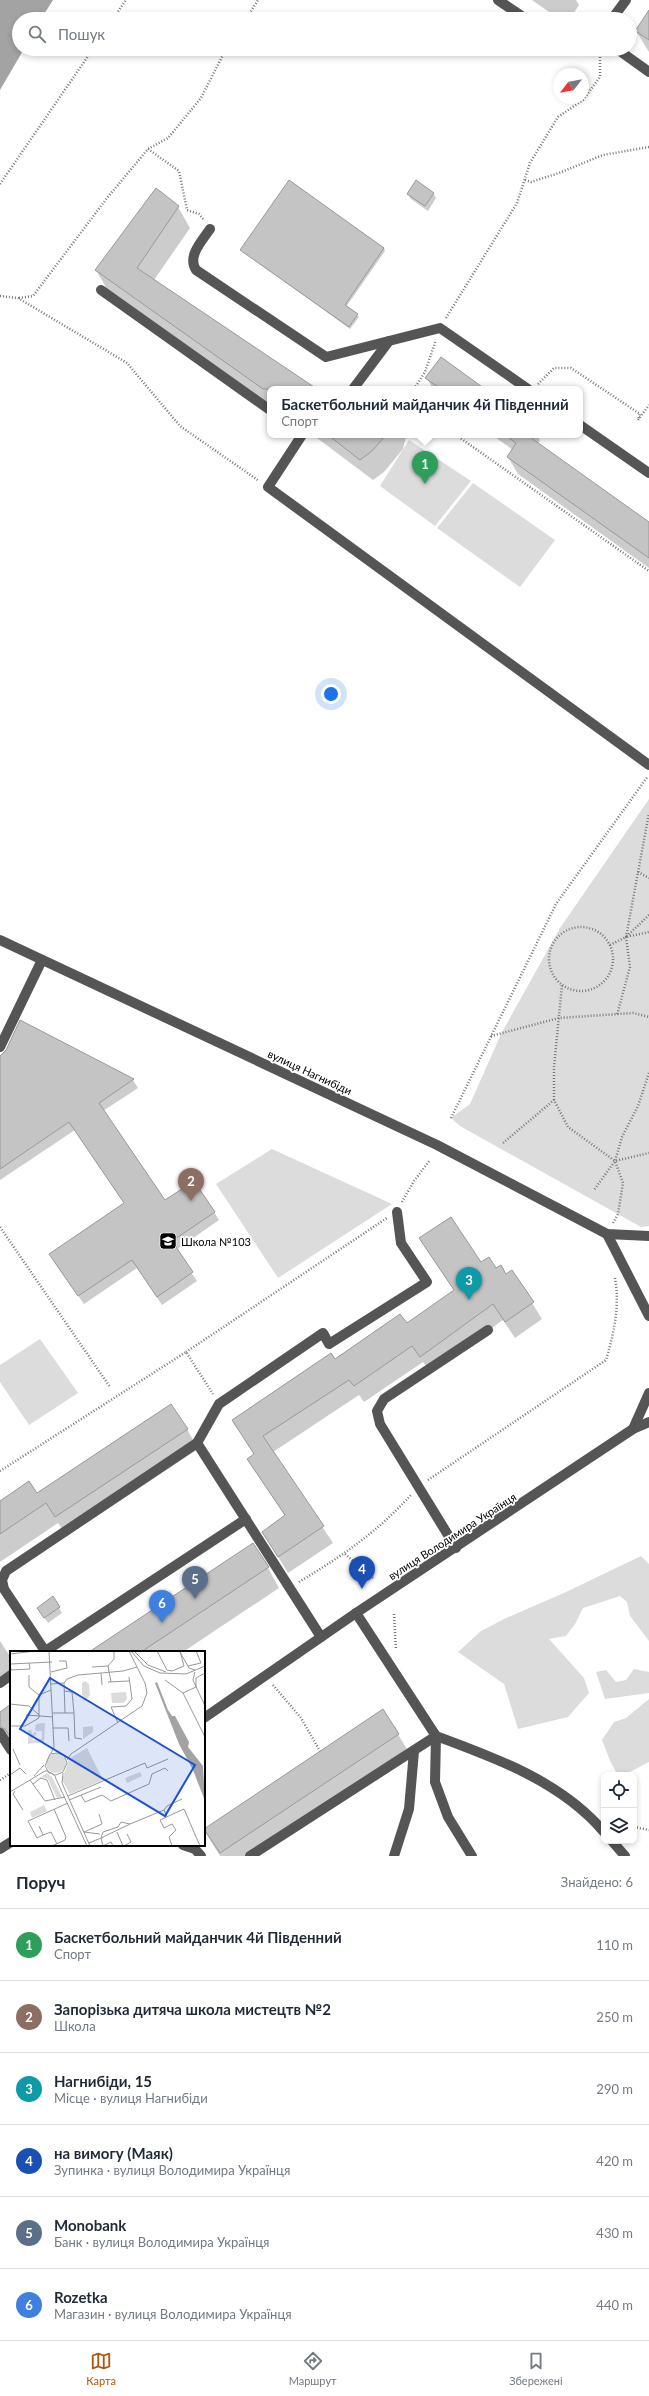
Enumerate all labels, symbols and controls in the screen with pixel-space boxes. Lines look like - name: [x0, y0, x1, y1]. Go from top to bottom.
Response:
- search box: [12, 12, 637, 56]
- icon: search: [26, 23, 48, 45]
- text: Пошук: [58, 25, 105, 43]
- north arrow: [553, 68, 589, 104]
- popup: [267, 386, 583, 438]
- text: Баскетбольний майданчик 4й Південний: [281, 395, 569, 413]
- text: Спорт: [281, 413, 318, 429]
- pin: 1: [412, 451, 438, 484]
- your location: [321, 684, 341, 704]
- street label: вулиця Нагнибіди: [266, 1047, 354, 1097]
- pin: 2: [178, 1168, 204, 1201]
- school or university icon: Школа №103: [158, 1231, 178, 1251]
- place label: Школа №103: [181, 1235, 251, 1248]
- pin: 3: [456, 1267, 482, 1300]
- street label: вулиця Володимира Українця: [386, 1490, 518, 1582]
- pin: 4: [349, 1556, 375, 1589]
- pin: 5: [182, 1566, 208, 1599]
- pin: 6: [149, 1590, 175, 1623]
- inset map: [10, 1651, 205, 1846]
- map controls: [601, 1772, 637, 1844]
- button: locate: [601, 1772, 637, 1808]
- button: layers: [601, 1808, 637, 1844]
- text: Поруч: [16, 1872, 66, 1893]
- text: Знайдено: 6: [561, 1874, 633, 1890]
- text: Баскетбольний майданчик 4й Південний: [54, 1928, 342, 1946]
- text: 1: [25, 1937, 33, 1953]
- text: 110 m: [596, 1937, 633, 1953]
- text: Спорт: [54, 1946, 91, 1962]
- text: Запорізька дитяча школа мистецтв №2: [54, 2000, 331, 2018]
- text: 2: [25, 2009, 33, 2025]
- text: 250 m: [596, 2009, 633, 2025]
- text: Школа: [54, 2018, 96, 2034]
- text: Нагнибіди, 15: [54, 2072, 152, 2090]
- text: 3: [25, 2081, 33, 2097]
- text: 290 m: [596, 2081, 633, 2097]
- text: Місце · вулиця Нагнибіди: [54, 2090, 208, 2106]
- text: на вимогу (Маяк): [54, 2144, 173, 2162]
- text: 4: [25, 2153, 33, 2169]
- text: 420 m: [596, 2153, 633, 2169]
- text: Зупинка · вулиця Володимира Українця: [54, 2162, 290, 2178]
- text: Monobank: [54, 2216, 126, 2234]
- text: 5: [25, 2225, 33, 2241]
- text: 430 m: [596, 2225, 633, 2241]
- text: Банк · вулиця Володимира Українця: [54, 2234, 270, 2250]
- text: Rozetka: [54, 2288, 108, 2306]
- text: 6: [25, 2297, 33, 2313]
- text: 440 m: [596, 2297, 633, 2313]
- text: Магазин · вулиця Володимира Українця: [54, 2306, 292, 2322]
- tab: Карта: [86, 2350, 116, 2387]
- tab: Маршрут: [289, 2350, 337, 2387]
- tab: Збережені: [509, 2350, 563, 2387]

